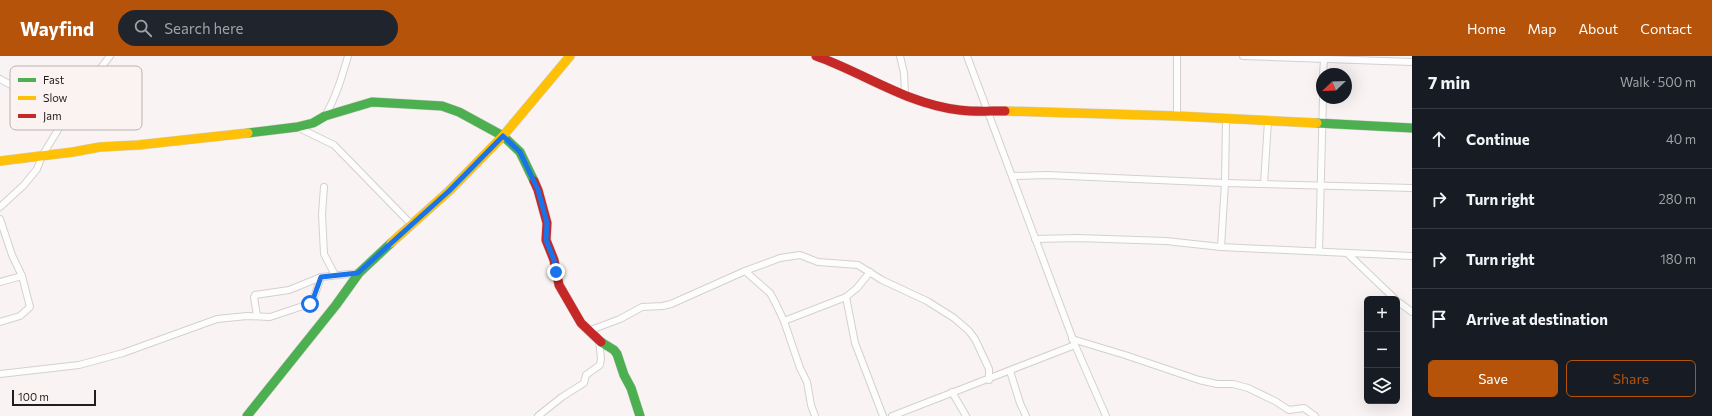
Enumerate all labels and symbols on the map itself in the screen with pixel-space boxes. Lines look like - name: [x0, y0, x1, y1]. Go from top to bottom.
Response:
- legend: [10, 66, 142, 130]
- north arrow: [1316, 68, 1352, 104]
- text: Fast: [43, 73, 65, 86]
- text: Slow: [43, 91, 68, 104]
- text: Jam: [43, 109, 62, 123]
- route end: [547, 263, 565, 281]
- route start: [301, 295, 319, 313]
- scale bar: [12, 388, 96, 407]

